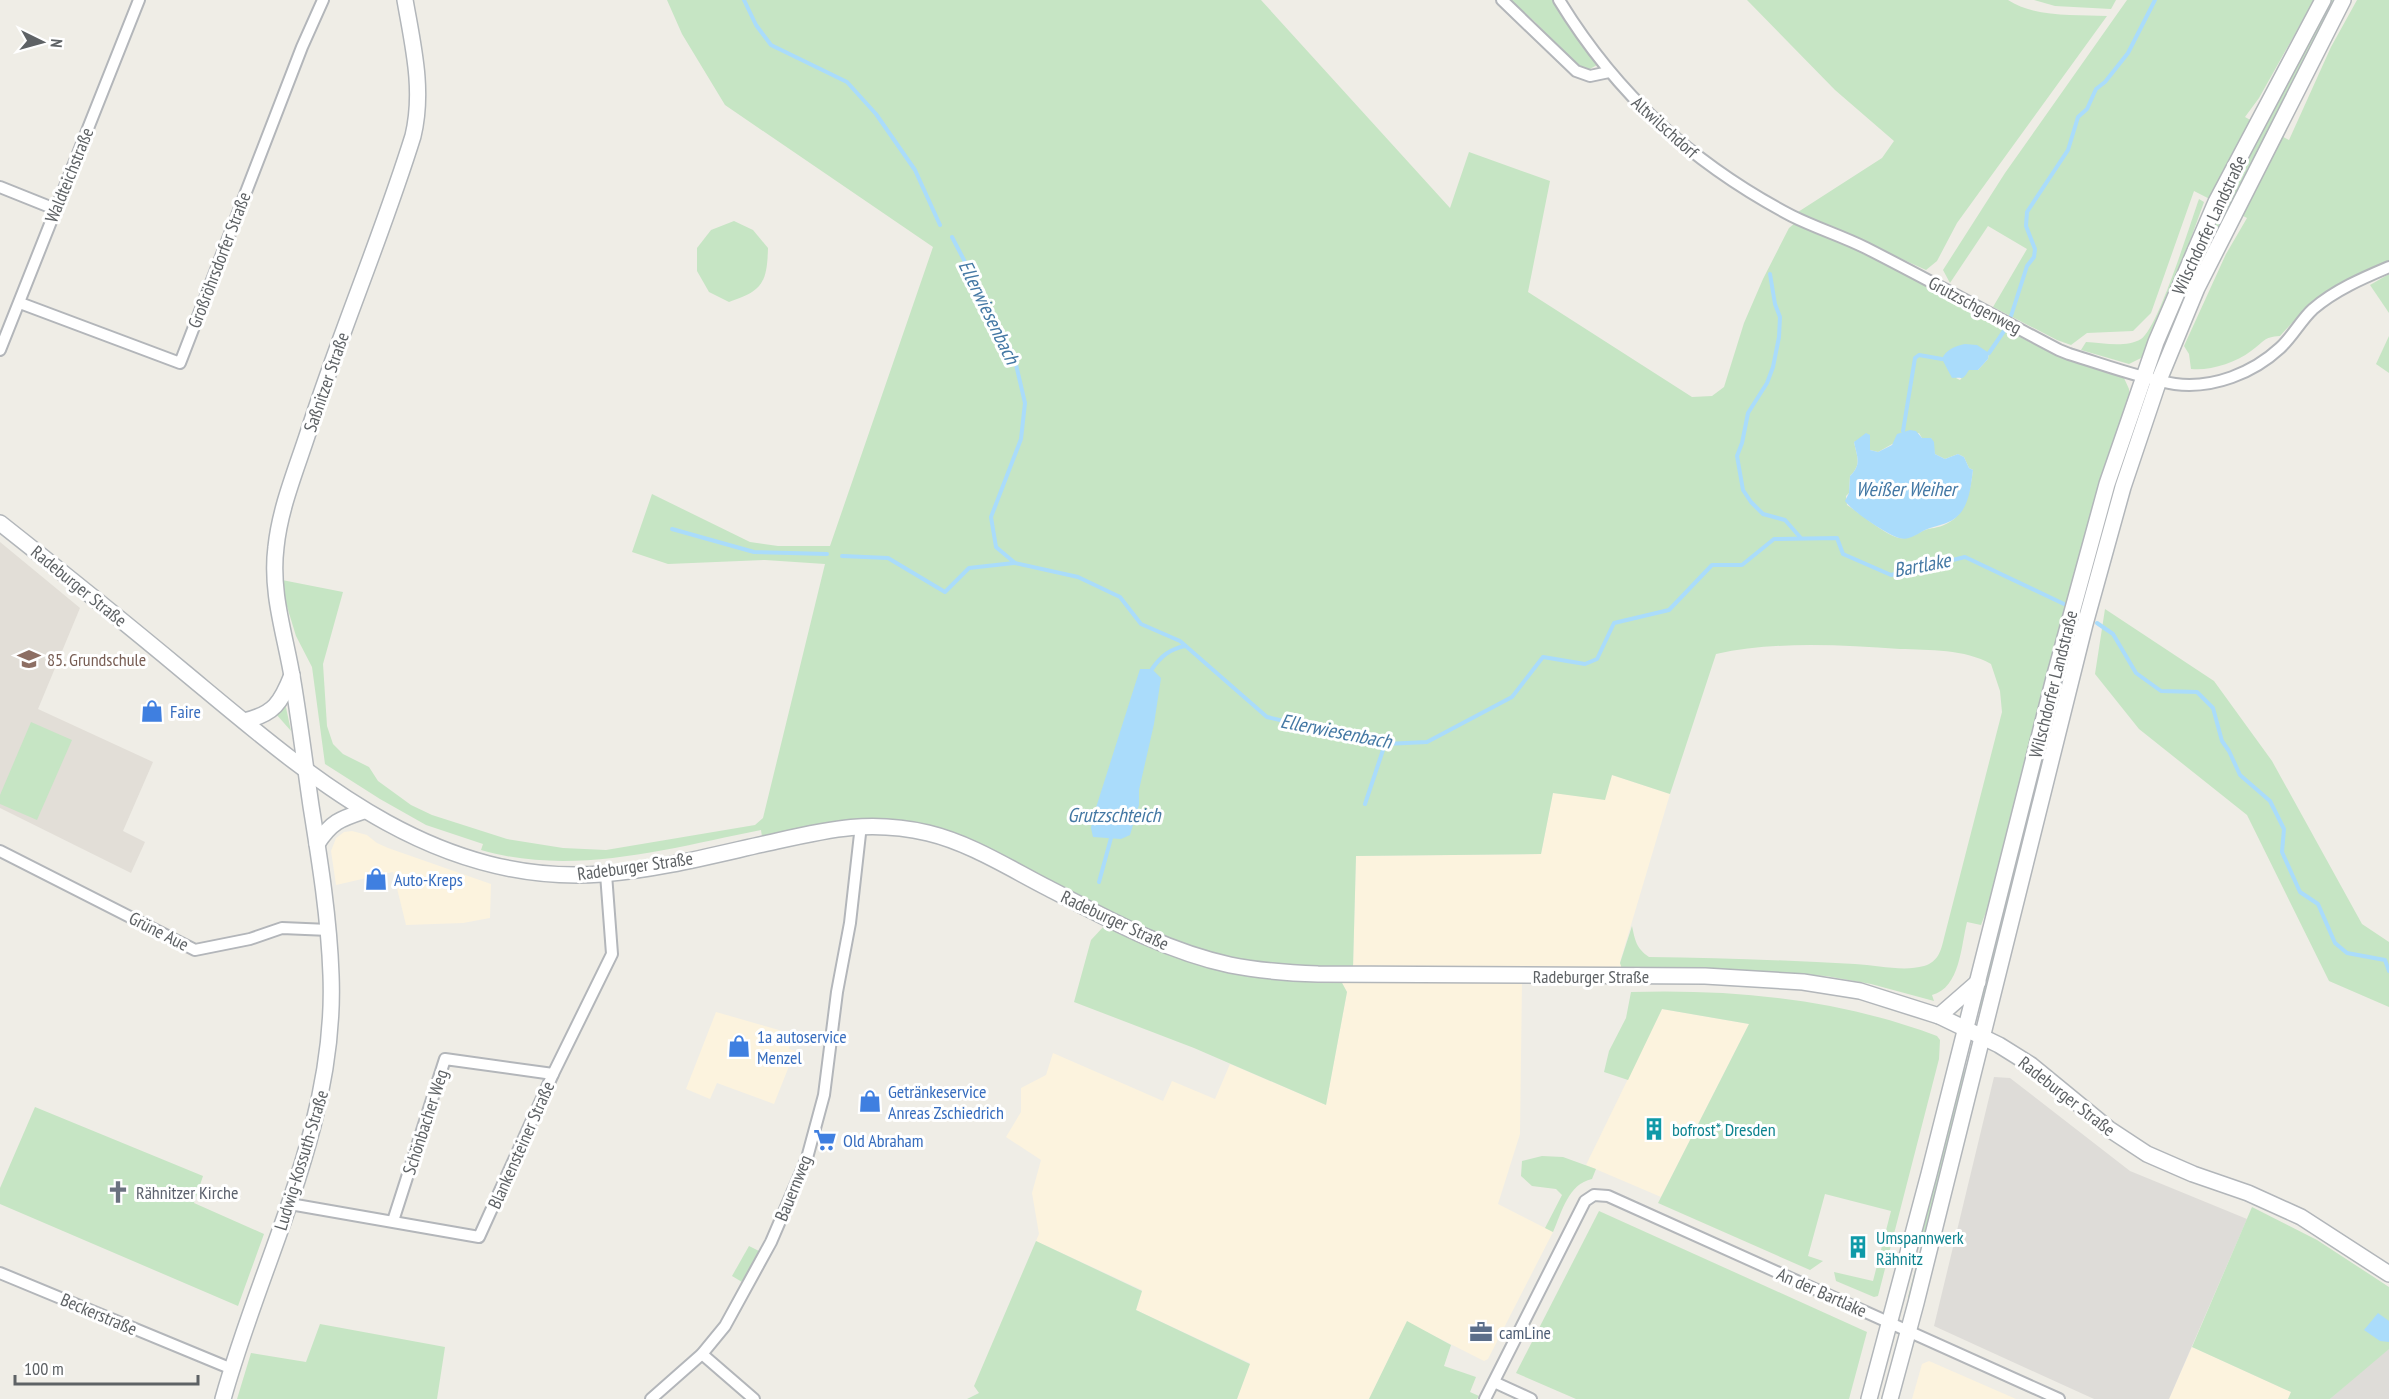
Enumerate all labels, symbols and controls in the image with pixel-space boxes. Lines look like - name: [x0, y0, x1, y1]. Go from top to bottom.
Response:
- north arrow: [12, 12, 72, 72]
- text: N: [47, 38, 67, 48]
- street label: Altwilschdorf: [1627, 91, 1704, 164]
- street label: Waldteichstraße: [40, 124, 98, 226]
- street label: Wilschdorfer Landstraße: [2167, 152, 2251, 298]
- street label: Großröhrsdorfer Straße: [182, 189, 256, 331]
- water label: Ellerwiesenbach: [953, 256, 1026, 369]
- street label: Grutzschgenweg: [1925, 271, 2025, 339]
- street label: Saßnitzer Straße: [298, 329, 354, 435]
- water label: Weißer Weiher: [1856, 476, 1959, 502]
- street label: Radeburger Straße: [26, 540, 132, 632]
- water label: Bartlake: [1891, 546, 1954, 583]
- street label: Wilschdorfer Landstraße: [2024, 608, 2082, 760]
- school or university icon: 85. Grundschule: [16, 646, 42, 672]
- place label: 85. Grundschule: [47, 648, 146, 671]
- shop icon: Faire: [139, 698, 165, 724]
- place label: Faire: [170, 700, 201, 723]
- water label: Ellerwiesenbach: [1278, 708, 1395, 755]
- water label: Grutzschteich: [1067, 802, 1162, 828]
- street label: Radeburger Straße: [576, 846, 694, 886]
- shop icon: Auto-Kreps: [363, 866, 389, 892]
- place label: Auto-Kreps: [394, 868, 463, 891]
- street label: Radeburger Straße: [1057, 885, 1173, 955]
- street label: Grüne Aue: [125, 906, 193, 956]
- street label: Radeburger Straße: [1533, 965, 1649, 988]
- place label: 1a autoservice Menzel: [757, 1025, 847, 1069]
- shop icon: 1a autoservice Menzel: [726, 1033, 752, 1059]
- street label: Radeburger Straße: [2014, 1051, 2120, 1141]
- street label: Schönbacher Weg: [397, 1066, 453, 1178]
- street label: Blankensteiner Straße: [483, 1078, 559, 1212]
- place label: Getränkeservice Anreas Zschiedrich: [888, 1080, 1004, 1124]
- street label: Ludwig-Kossuth-Straße: [269, 1087, 333, 1233]
- shop icon: Getränkeservice Anreas Zschiedrich: [857, 1088, 883, 1114]
- building icon: bofrost* Dresden: [1641, 1116, 1667, 1142]
- place label: bofrost* Dresden: [1672, 1118, 1776, 1141]
- supermarket icon: Old Abraham: [812, 1127, 838, 1153]
- place label: Old Abraham: [843, 1129, 924, 1152]
- street label: Bauernweg: [769, 1152, 817, 1224]
- church icon: Rähnitzer Kirche: [105, 1179, 131, 1205]
- place label: Rähnitzer Kirche: [136, 1181, 238, 1204]
- place label: Umspannwerk Rähnitz: [1876, 1226, 1964, 1270]
- building icon: Umspannwerk Rähnitz: [1845, 1234, 1871, 1260]
- street label: An der Bartlake: [1774, 1262, 1870, 1322]
- street label: Beckerstraße: [57, 1288, 141, 1340]
- office icon: camLine: [1468, 1319, 1494, 1345]
- place label: camLine: [1499, 1321, 1551, 1344]
- scale bar: [15, 1348, 198, 1386]
- text: 100 m: [24, 1357, 64, 1380]

